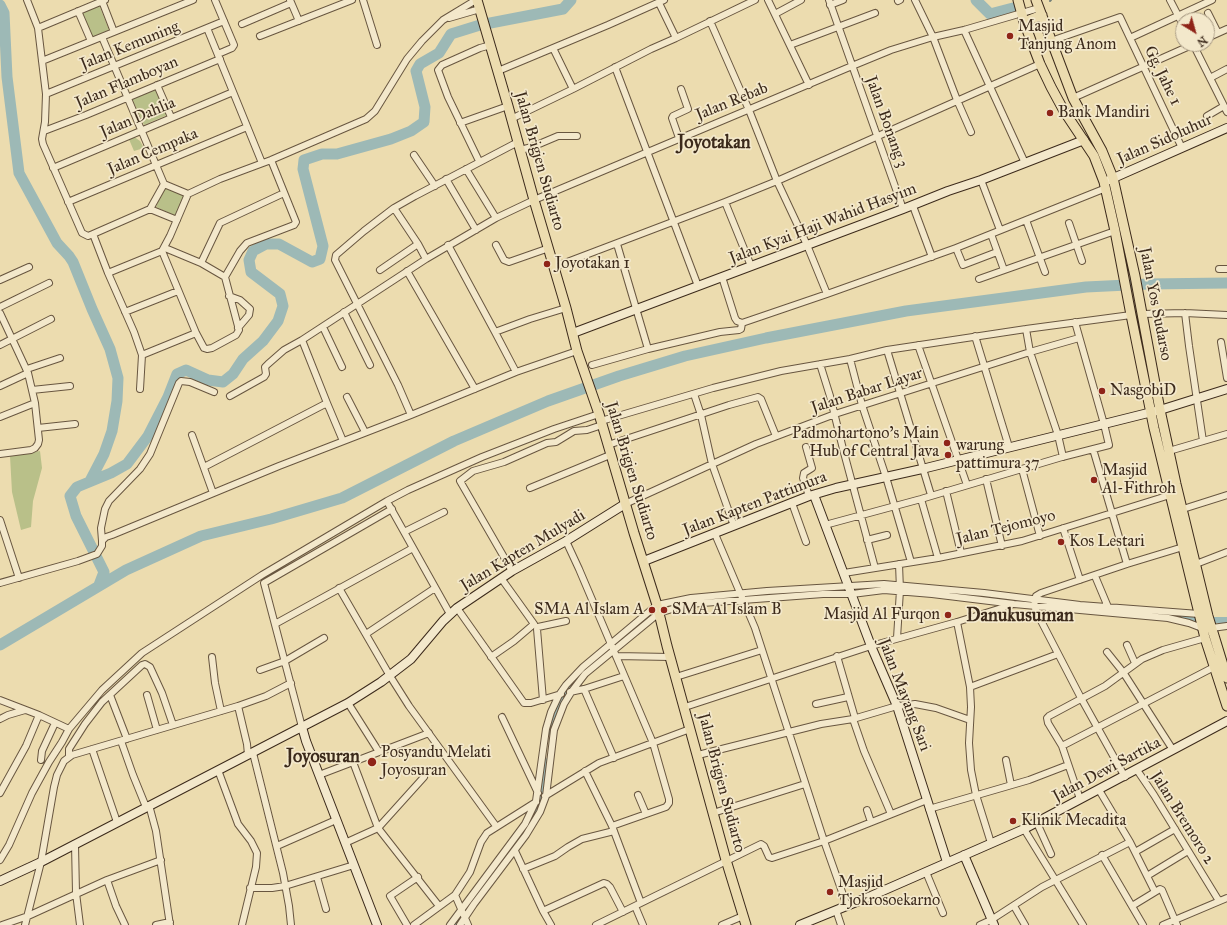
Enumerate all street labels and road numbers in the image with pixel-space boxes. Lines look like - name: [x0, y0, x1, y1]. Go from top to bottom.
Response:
- street label: Jalan Kemuning: [78, 17, 182, 75]
- street label: Gg. Jahe 1: [1139, 43, 1185, 109]
- street label: Jalan Flamboyan: [73, 53, 181, 113]
- street label: Jalan Bonang 3: [861, 74, 911, 170]
- street label: Jalan Rebab: [693, 79, 771, 125]
- street label: Jalan Brigjen Sudiarto: [510, 89, 568, 233]
- street label: Jalan Dahlia: [98, 94, 178, 142]
- street label: Jalan Sidoluhur: [1115, 111, 1215, 169]
- street label: Jalan Cempaka: [105, 124, 201, 180]
- street label: Jalan Kyai Haji Wahid Hasyim: [727, 179, 919, 269]
- street label: Jalan Yos Sudarso: [1135, 246, 1175, 362]
- street label: Jalan Babar Layar: [809, 364, 925, 418]
- street label: Jalan Brigjen Sudiarto: [601, 399, 661, 543]
- street label: Jalan Kapten Pattimura: [680, 468, 830, 540]
- street label: Jalan Kapten Mulyadi: [457, 506, 589, 596]
- street label: Jalan Tejomoyo: [954, 506, 1058, 550]
- street label: Jalan Mayang Sari: [874, 636, 934, 754]
- street label: Jalan Brigjen Sudiarto: [693, 711, 749, 855]
- street label: Jalan Dewi Sartika: [1050, 733, 1164, 807]
- street label: Jalan Bremoro 2: [1146, 768, 1218, 868]

